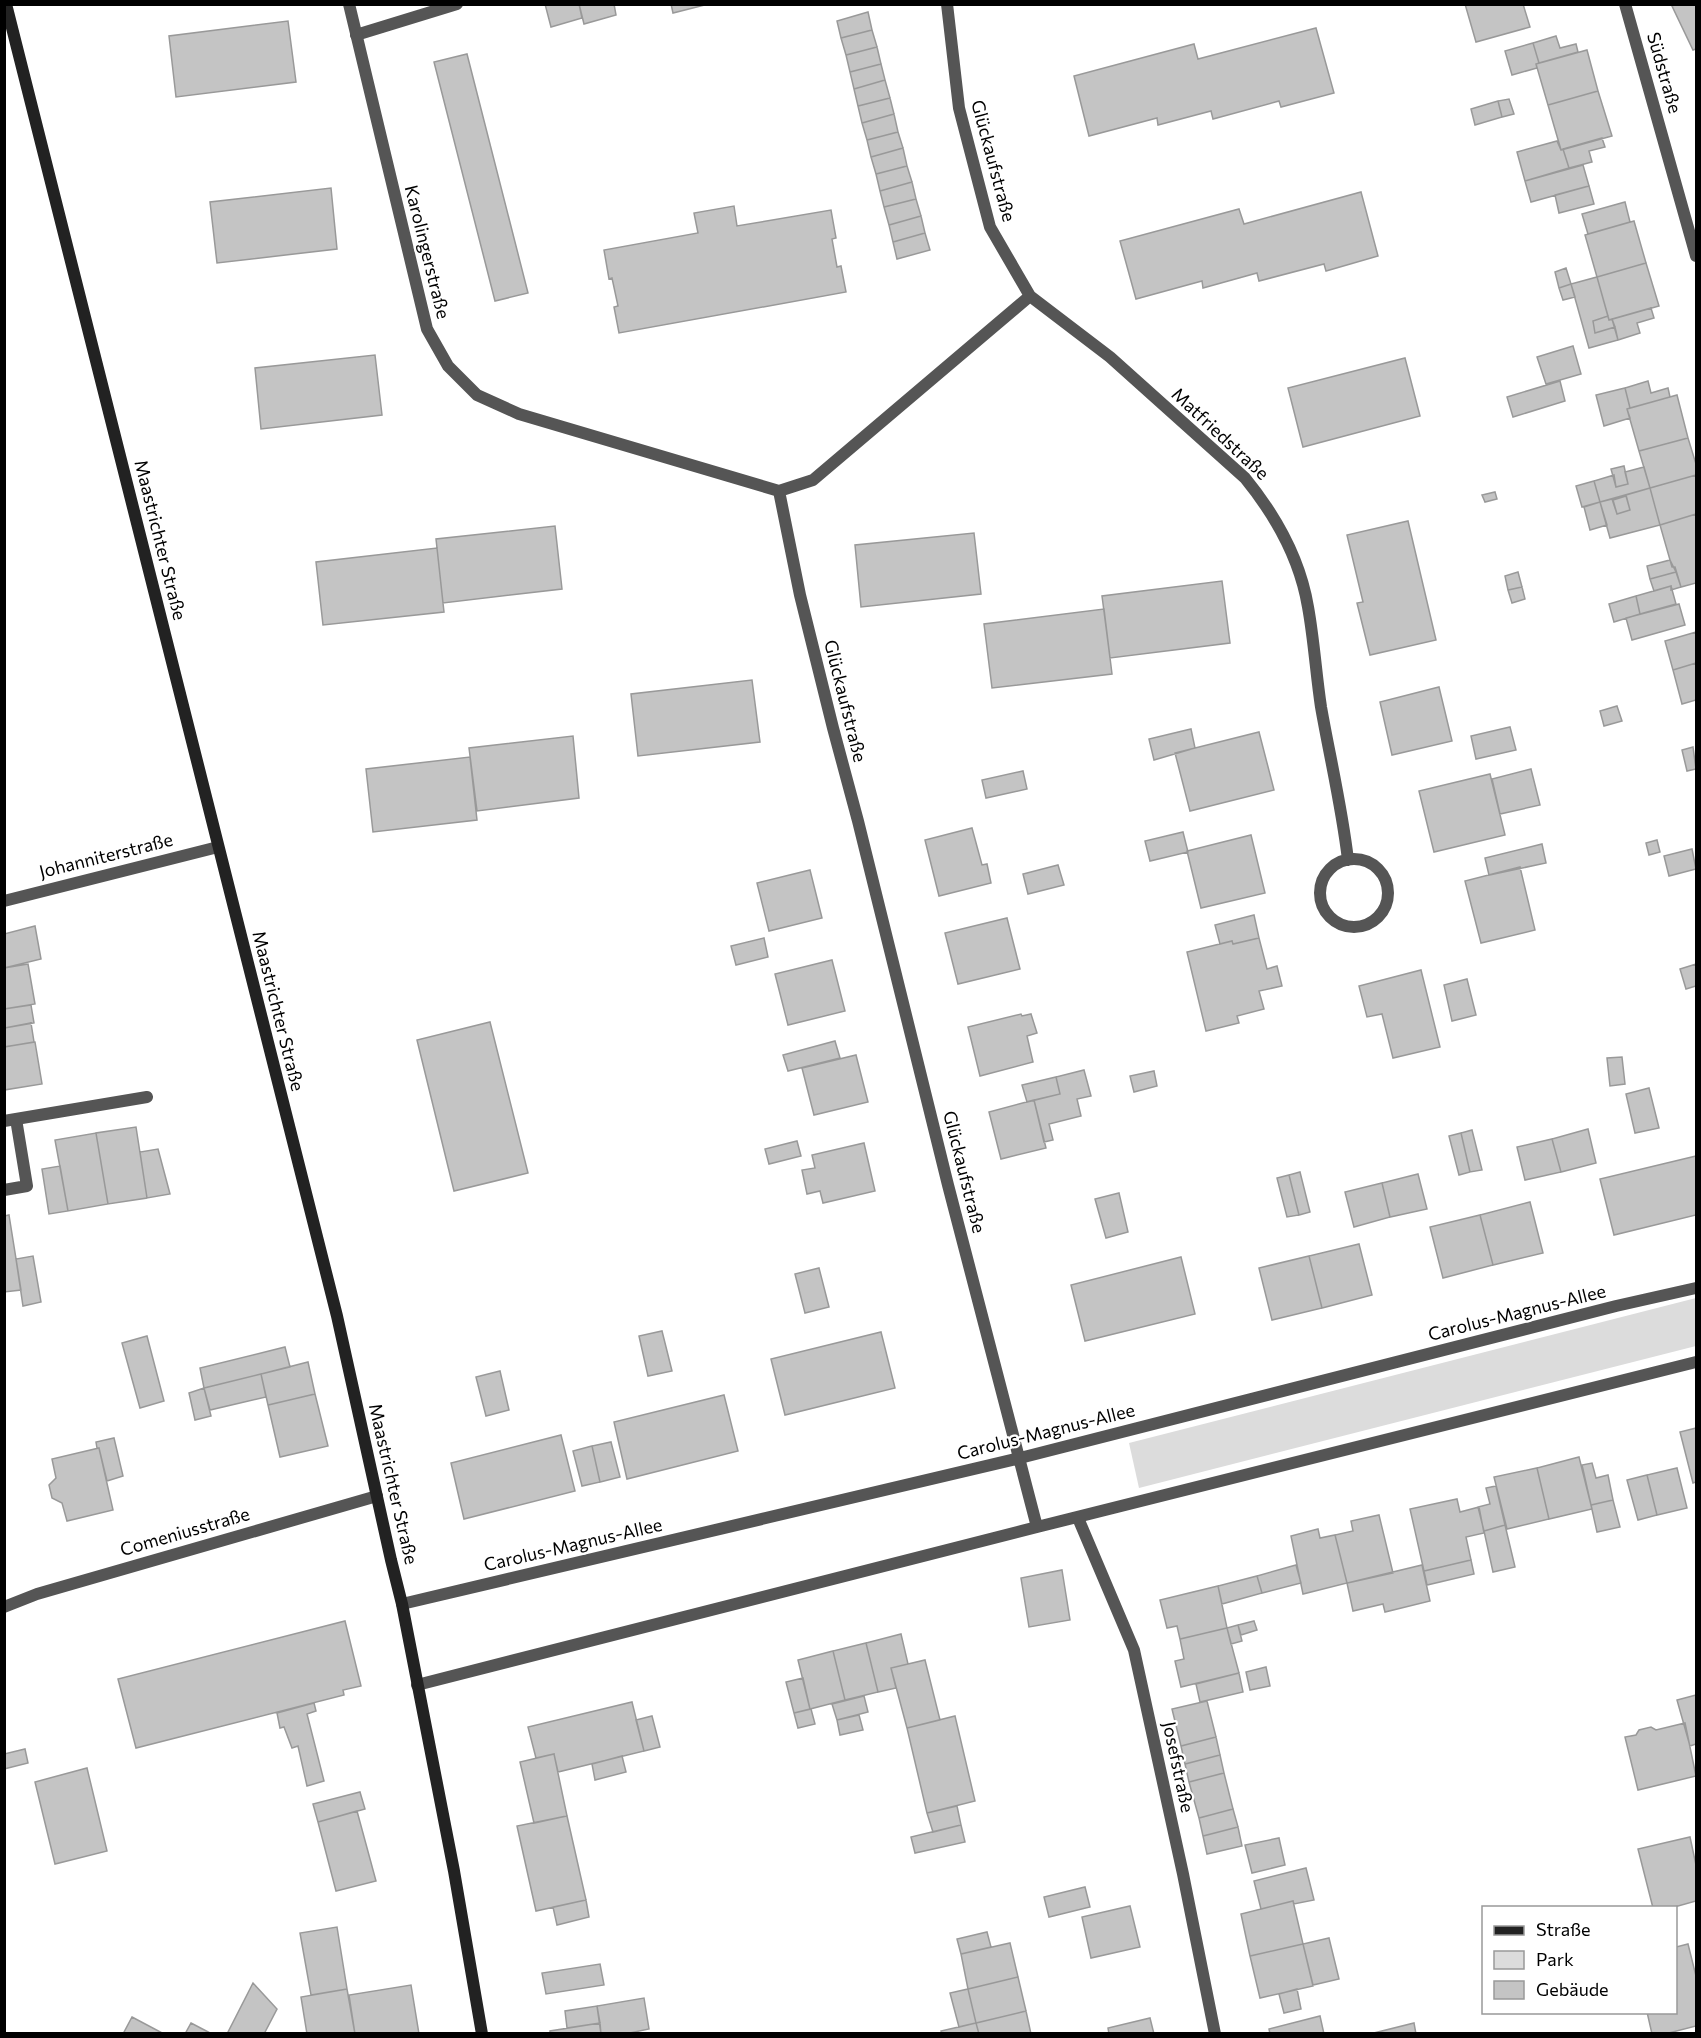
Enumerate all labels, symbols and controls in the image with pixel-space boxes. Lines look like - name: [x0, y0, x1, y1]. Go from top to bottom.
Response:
- street label: Südstraße: [1643, 30, 1687, 116]
- street label: Glückaufstraße: [967, 97, 1021, 224]
- street label: Karolingerstraße: [401, 183, 455, 321]
- street label: Matfriedstraße: [1167, 383, 1274, 484]
- street label: Maastrichter Straße: [130, 457, 192, 622]
- street label: Glückaufstraße: [820, 637, 872, 764]
- street label: Johanniterstraße: [37, 828, 175, 882]
- street label: Maastrichter Straße: [248, 928, 310, 1093]
- street label: Glückaufstraße: [939, 1108, 991, 1235]
- street label: Carolus-Magnus-Allee: [1426, 1279, 1608, 1345]
- street label: Carolus-Magnus-Allee: [955, 1398, 1137, 1464]
- street label: Maastrichter Straße: [365, 1401, 423, 1566]
- street label: Comeniusstraße: [117, 1502, 252, 1560]
- street label: Carolus-Magnus-Allee: [481, 1513, 664, 1575]
- street label: Josefstraße: [1159, 1719, 1199, 1814]
- legend: [1482, 1906, 1677, 2014]
- text: Straße: [1536, 1918, 1591, 1940]
- text: Park: [1536, 1948, 1574, 1970]
- text: Gebäude: [1536, 1978, 1609, 2000]

